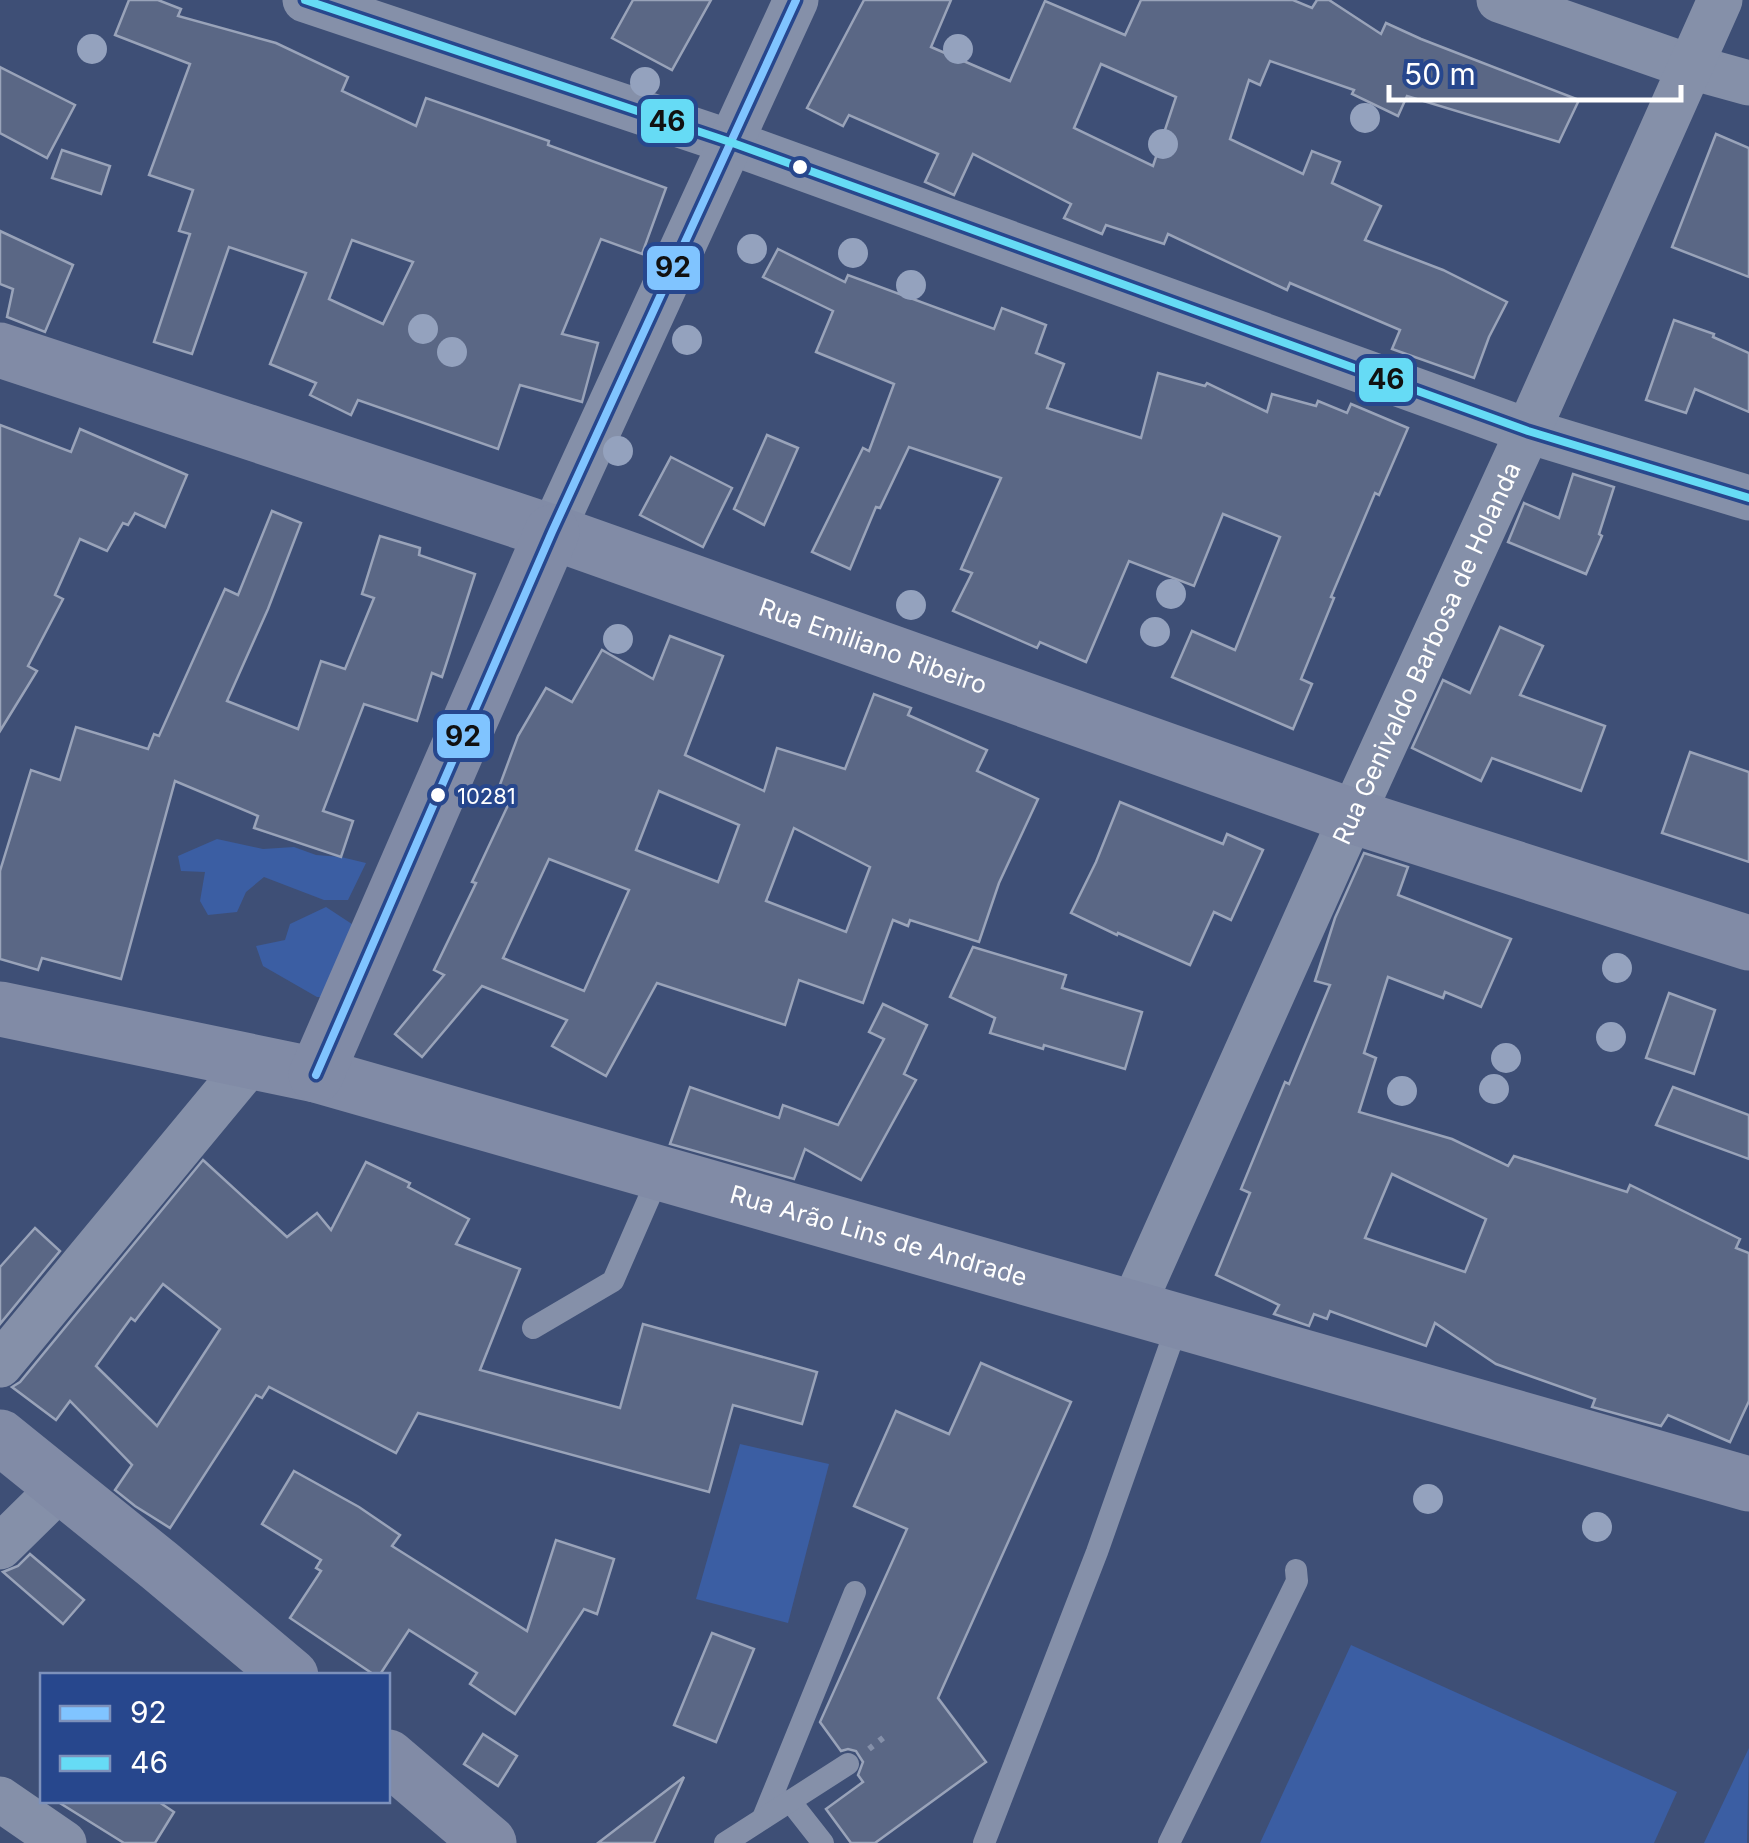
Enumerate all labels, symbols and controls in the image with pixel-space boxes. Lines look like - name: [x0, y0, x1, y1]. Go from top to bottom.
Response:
- scale bar: [1389, 40, 1682, 102]
- text: 50 m: [1404, 56, 1476, 92]
- line badge: 46: [639, 97, 696, 145]
- text: 46: [648, 104, 686, 138]
- unlabelled marker: [790, 157, 810, 177]
- line badge: 92: [645, 244, 702, 292]
- text: 92: [655, 250, 691, 284]
- line badge: 46: [1357, 356, 1415, 404]
- text: 46: [1367, 362, 1405, 396]
- street label: Rua Genivaldo Barbosa de Holanda: [1326, 457, 1527, 849]
- street label: Rua Emiliano Ribeiro: [755, 592, 991, 700]
- line badge: 92: [435, 712, 492, 760]
- text: 92: [445, 719, 481, 753]
- place label: 10281: [457, 783, 516, 809]
- marker: 10281: [428, 785, 448, 805]
- street label: Rua Arão Lins de Andrade: [727, 1179, 1031, 1292]
- legend: [40, 1673, 390, 1803]
- text: 92: [130, 1694, 167, 1730]
- text: 46: [130, 1744, 168, 1780]

